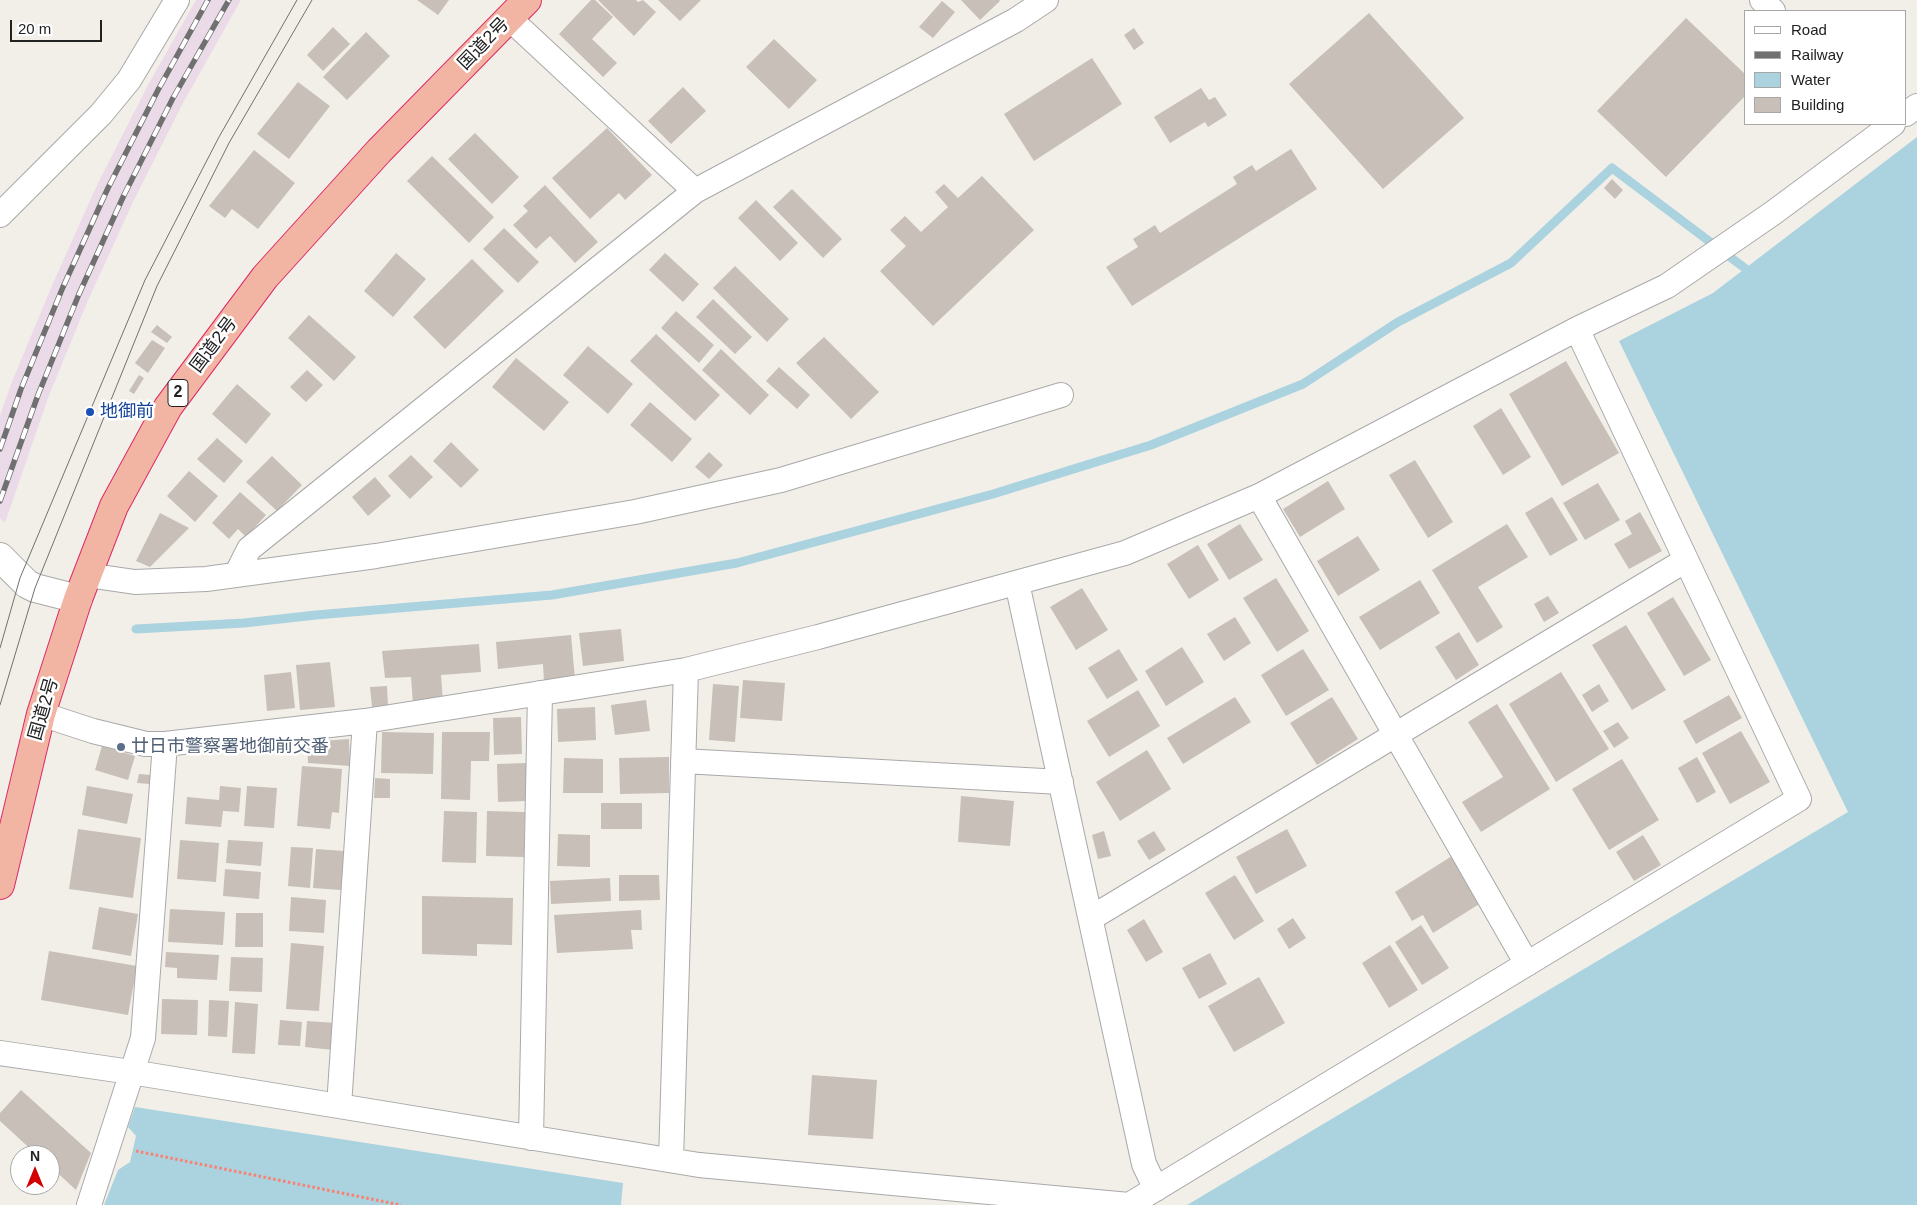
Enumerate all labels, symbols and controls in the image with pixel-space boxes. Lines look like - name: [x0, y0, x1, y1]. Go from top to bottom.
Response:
- scale bar: [12, 10, 105, 42]
- legend: [1744, 10, 1907, 125]
- street label: 国道2号: [454, 13, 514, 75]
- text: 20 m: [18, 20, 51, 37]
- text: Road: [1791, 21, 1827, 38]
- text: Railway: [1791, 46, 1844, 63]
- text: Water: [1791, 71, 1830, 88]
- text: Building: [1791, 96, 1844, 113]
- street label: 国道2号: [186, 313, 242, 377]
- road number: 2: [168, 379, 188, 406]
- place label: 地御前: [100, 401, 154, 423]
- marker: 地御前: [84, 406, 96, 418]
- street label: 国道2号: [25, 675, 63, 743]
- place label: 廿日市警察署地御前交番: [131, 736, 329, 758]
- marker: 廿日市警察署地御前交番: [115, 741, 127, 753]
- north arrow: [10, 1145, 60, 1195]
- text: N: [30, 1148, 40, 1164]

